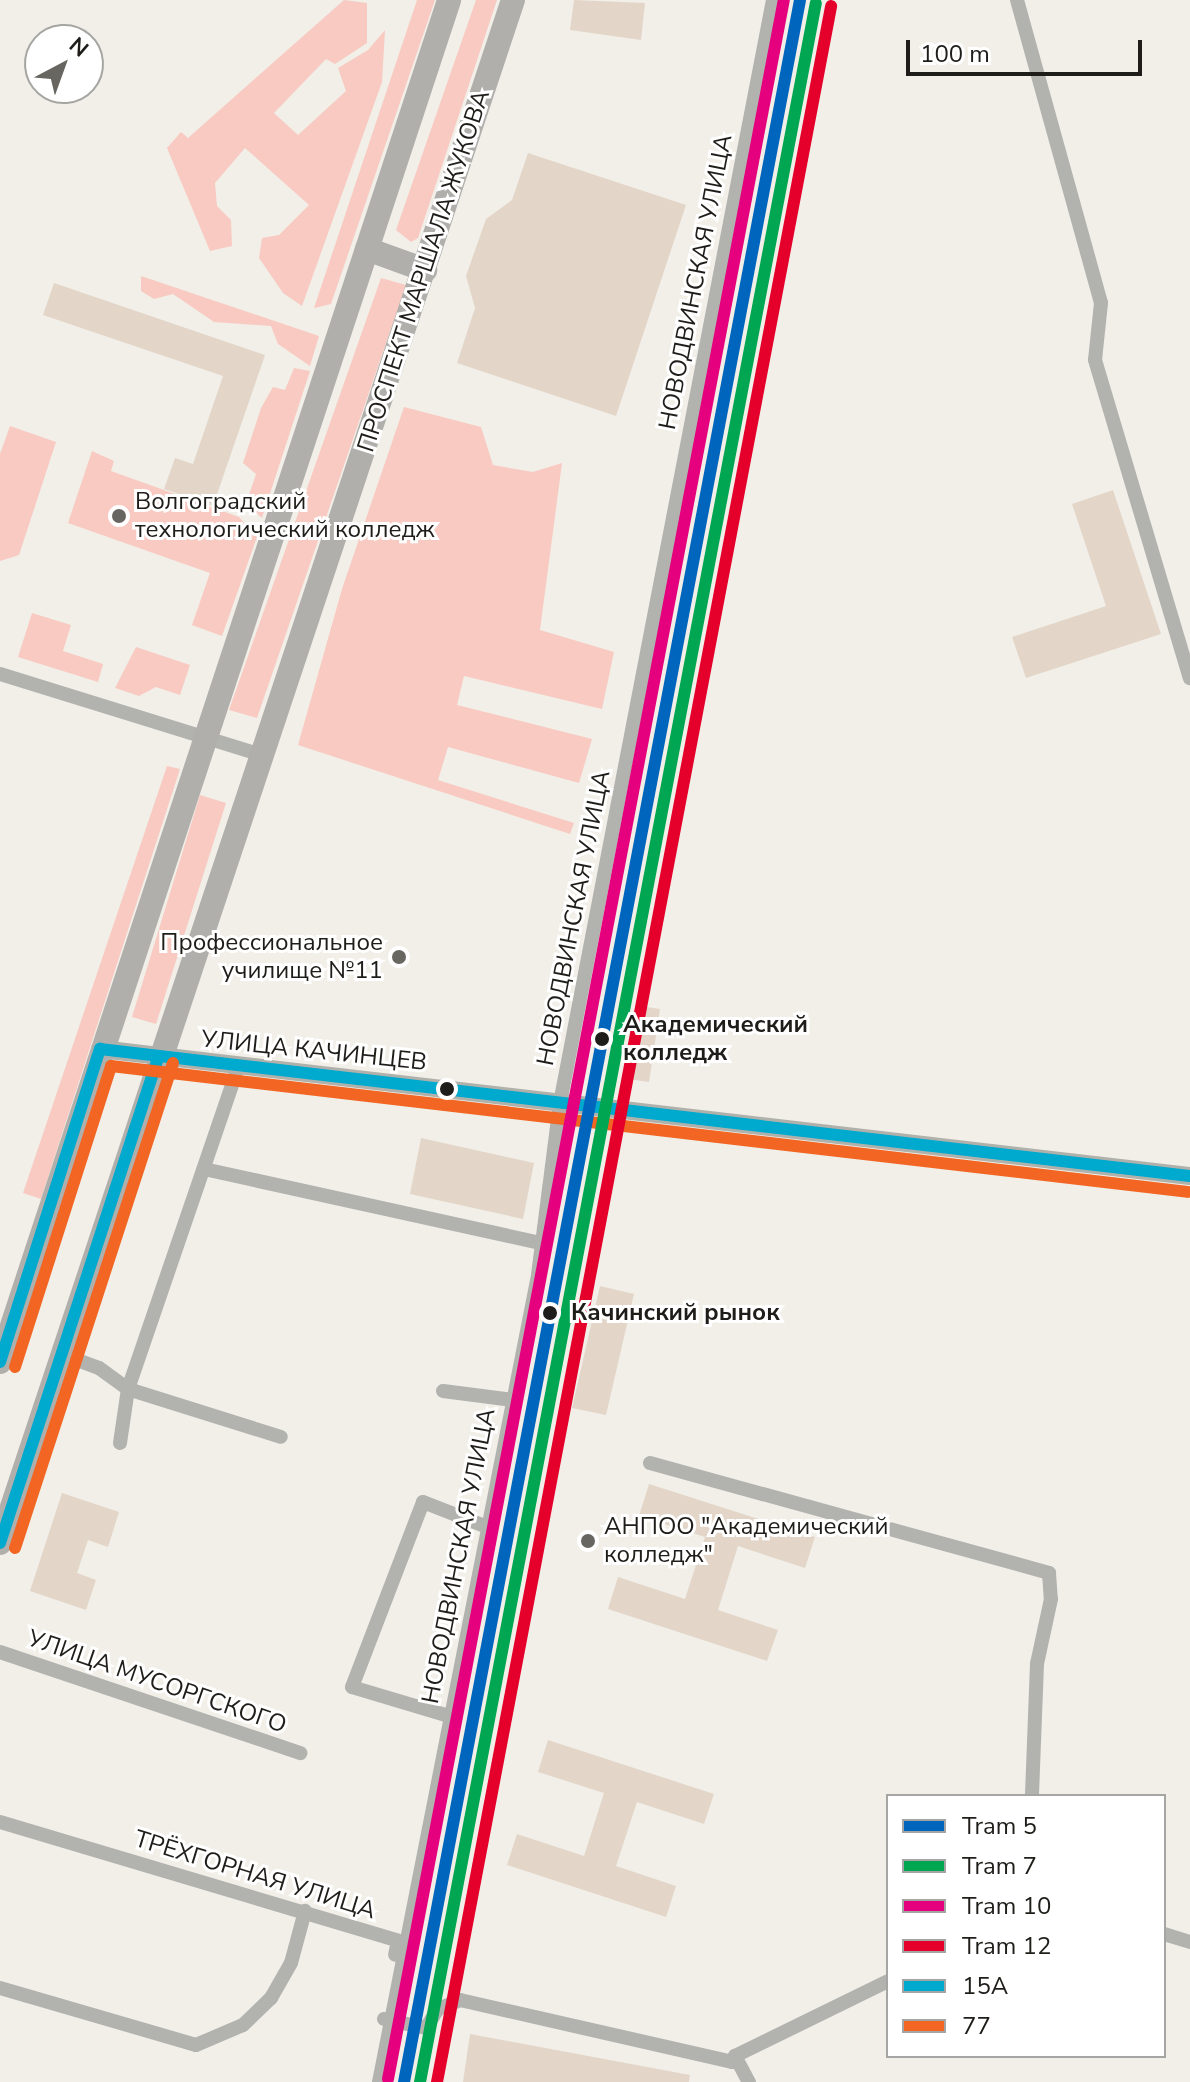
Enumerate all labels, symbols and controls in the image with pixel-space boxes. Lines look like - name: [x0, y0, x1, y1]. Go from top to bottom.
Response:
- north arrow: [24, 24, 104, 104]
- scale bar: [910, 24, 1146, 74]
- text: N: [62, 31, 94, 64]
- text: 100 m: [920, 38, 990, 70]
- street label: ПРОСПЕКТ МАРШАЛА ЖУКОВА: [352, 86, 496, 456]
- street label: НОВОДВИНСКАЯ УЛИЦА: [653, 132, 739, 432]
- place label: Волгоградский технологический колледж: [135, 488, 434, 544]
- marker: Волгоградский технологический колледж: [110, 507, 128, 525]
- street label: НОВОДВИНСКАЯ УЛИЦА: [531, 768, 617, 1068]
- place label: Профессиональное училище №11: [160, 929, 383, 985]
- marker: Профессиональное училище №11: [390, 948, 408, 966]
- place label: Академический колледж: [623, 1011, 808, 1067]
- street label: УЛИЦА КАЧИНЦЕВ: [200, 1025, 428, 1077]
- marker: Академический колледж: [588, 1025, 616, 1053]
- unlabelled marker: [439, 1081, 455, 1097]
- marker: Качинский рынок: [536, 1299, 564, 1327]
- place label: Качинский рынок: [571, 1299, 780, 1327]
- street label: НОВОДВИНСКАЯ УЛИЦА: [416, 1406, 502, 1706]
- place label: АНПОО "Академический колледж": [604, 1513, 889, 1569]
- marker: АНПОО "Академический колледж": [579, 1532, 597, 1550]
- street label: УЛИЦА МУСОРГСКОГО: [24, 1624, 290, 1740]
- legend: [886, 1794, 1166, 2058]
- text: Tram 5: [962, 1810, 1037, 1842]
- street label: ТРЁХГОРНАЯ УЛИЦА: [131, 1825, 379, 1925]
- text: Tram 7: [962, 1850, 1037, 1882]
- text: Tram 10: [962, 1890, 1051, 1922]
- text: Tram 12: [962, 1930, 1051, 1962]
- text: 15А: [962, 1970, 1008, 2002]
- text: 77: [962, 2010, 991, 2042]

